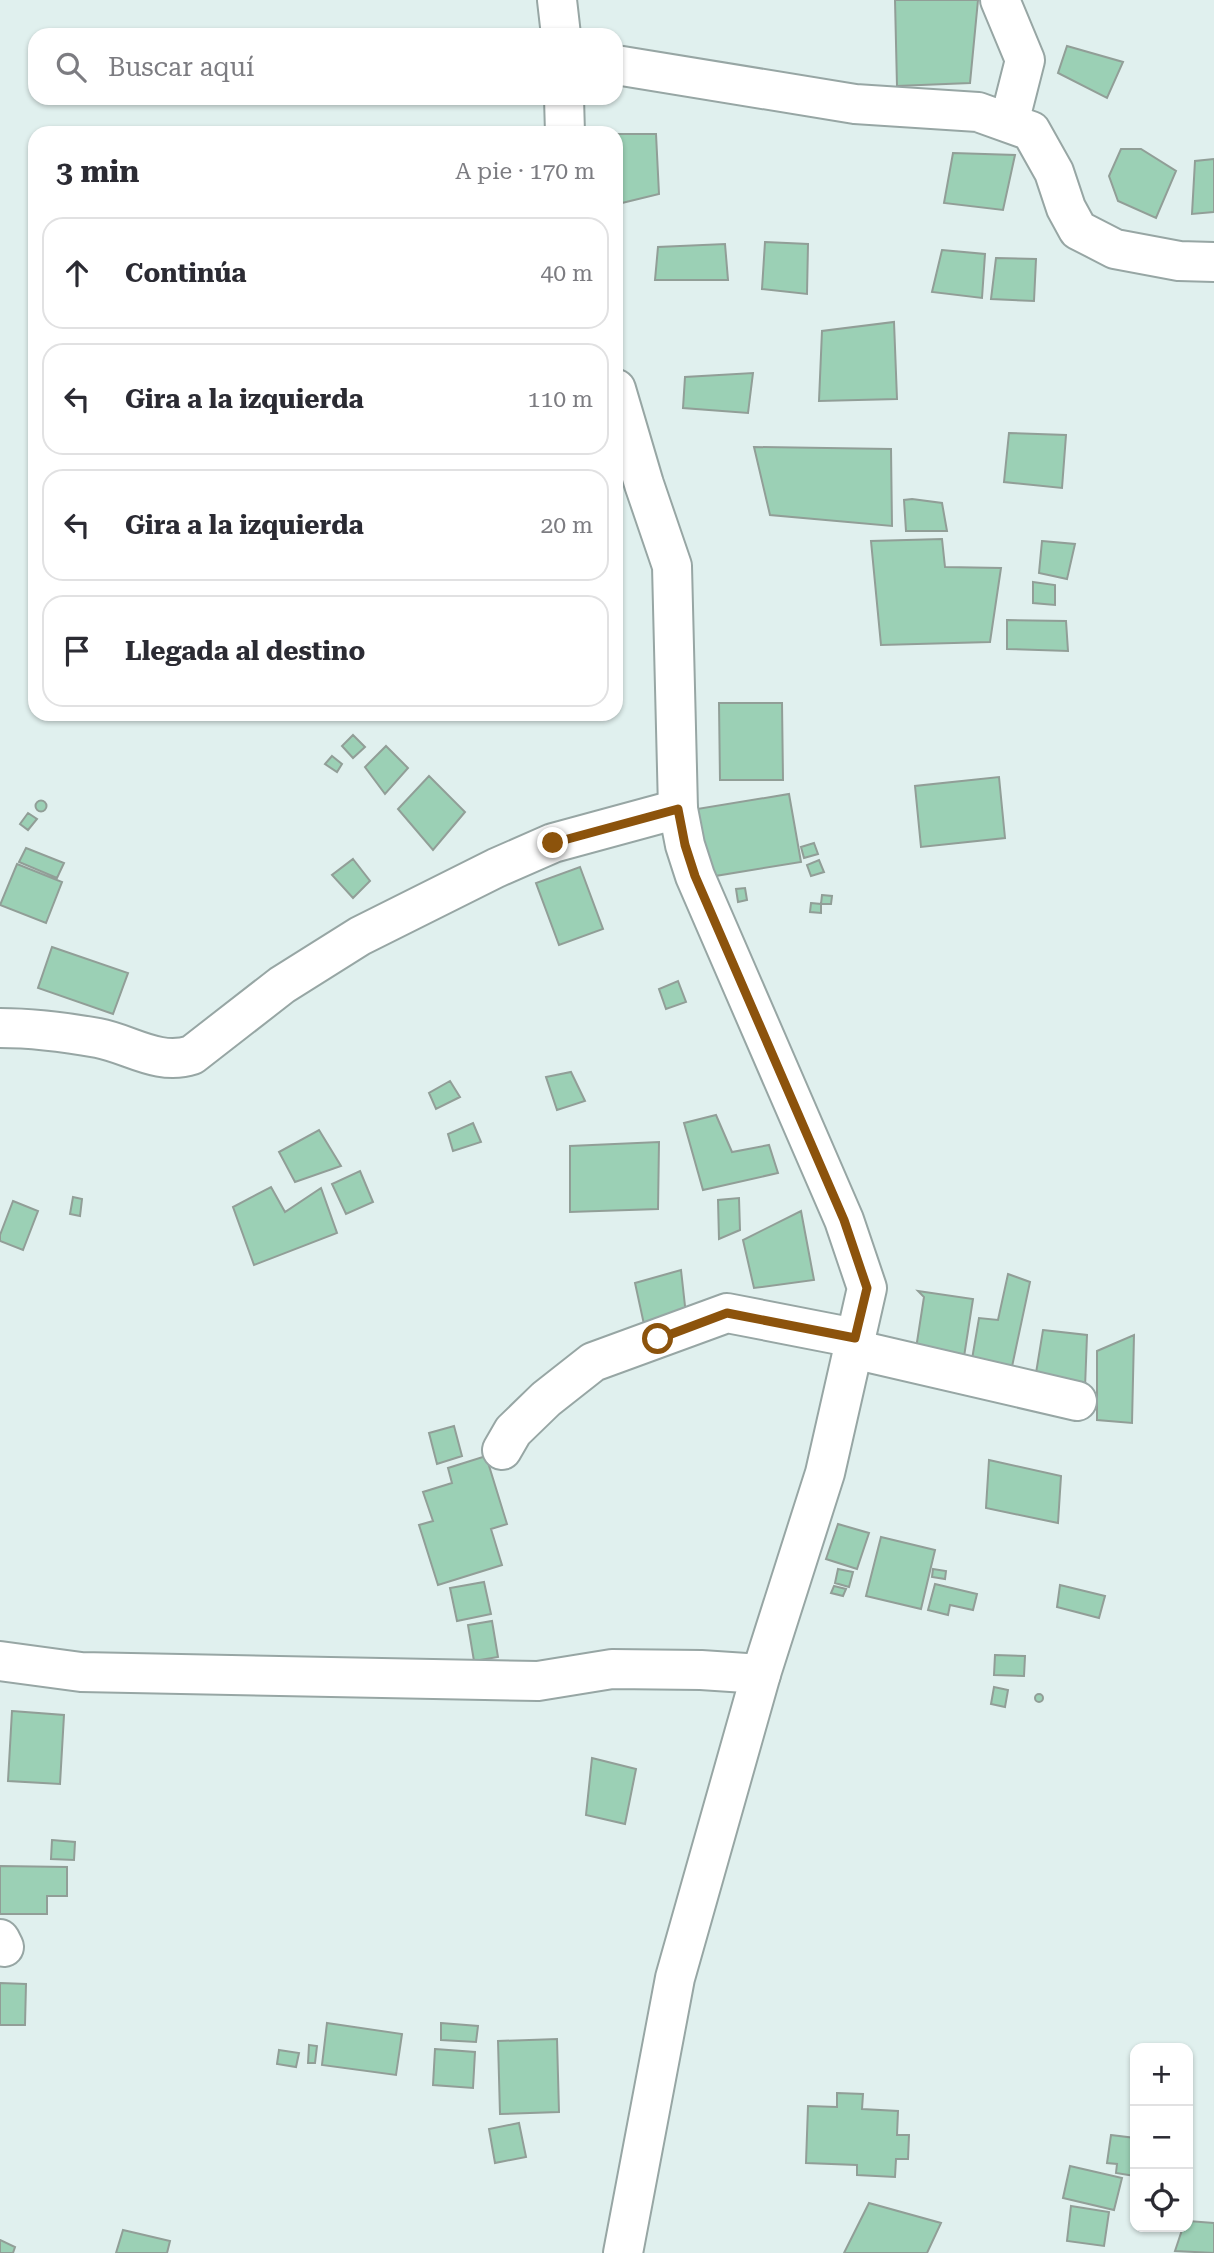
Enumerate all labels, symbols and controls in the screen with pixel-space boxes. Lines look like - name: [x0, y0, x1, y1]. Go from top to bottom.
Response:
- search box: [28, 28, 623, 105]
- icon: search: [52, 48, 90, 86]
- text: Buscar aquí: [108, 52, 254, 82]
- text: 3 min: [56, 154, 139, 189]
- text: A pie · 170 m: [455, 158, 595, 185]
- icon: ahead: [58, 254, 96, 292]
- text: Continúa: [125, 258, 247, 288]
- text: 40 m: [540, 260, 593, 287]
- icon: left: [58, 380, 96, 418]
- text: Gira a la izquierda: [125, 384, 364, 414]
- text: 110 m: [528, 386, 593, 413]
- icon: left: [58, 506, 96, 544]
- text: Gira a la izquierda: [125, 510, 364, 540]
- text: 20 m: [540, 512, 593, 539]
- icon: arrive: [58, 632, 96, 670]
- text: Llegada al destino: [125, 636, 365, 666]
- route end: [537, 827, 568, 858]
- route start: [642, 1323, 673, 1354]
- map controls: [1130, 2043, 1193, 2232]
- button: +: [1130, 2043, 1193, 2106]
- button: −: [1130, 2106, 1193, 2169]
- button: locate: [1130, 2169, 1193, 2232]

